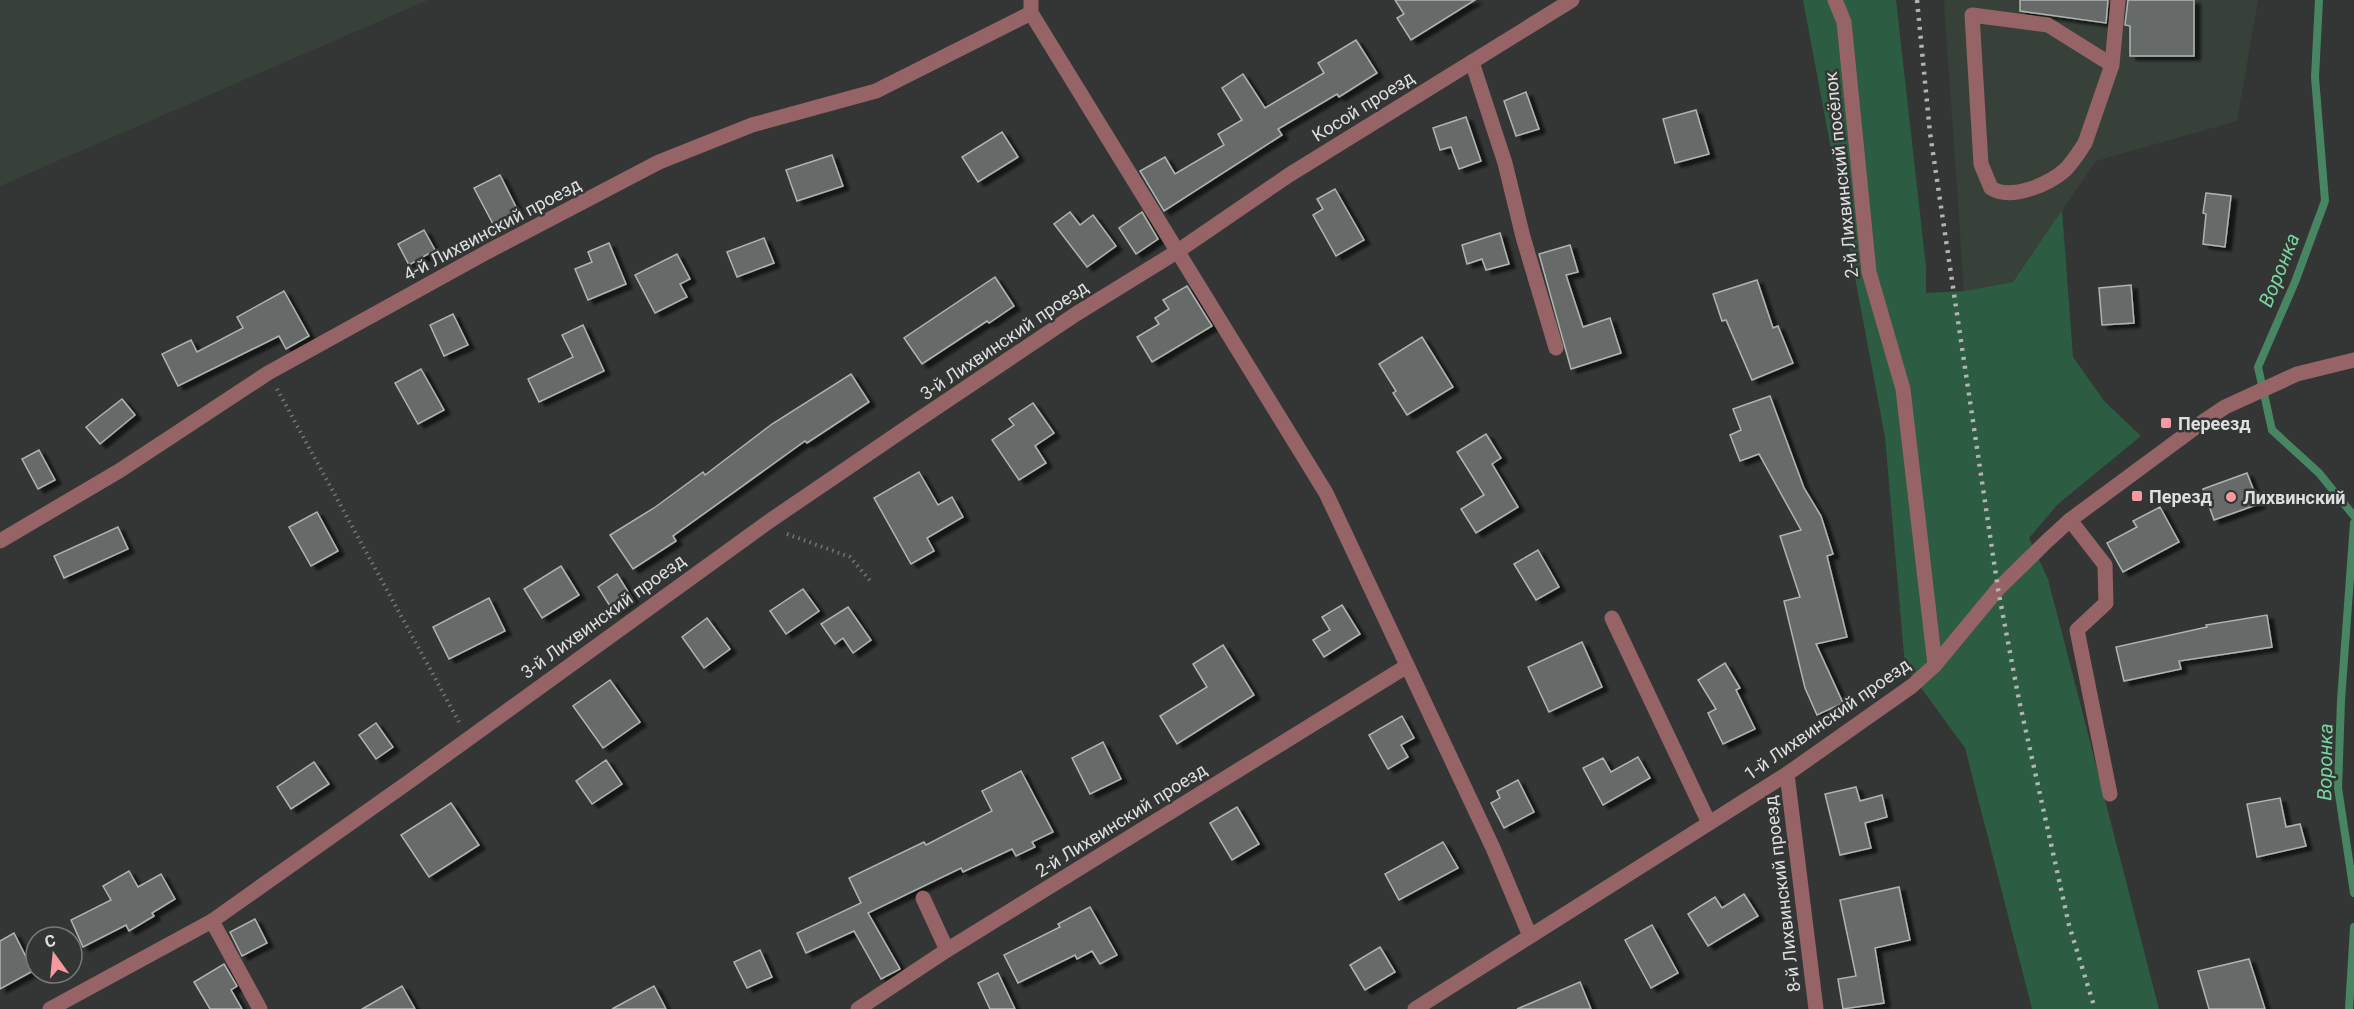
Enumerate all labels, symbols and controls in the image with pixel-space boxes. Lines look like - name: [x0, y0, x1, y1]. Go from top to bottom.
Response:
- street label: Косой проезд: [1308, 66, 1418, 146]
- street label: 2-й Лихвинский посёлок: [1820, 70, 1862, 279]
- street label: 4-й Лихвинский проезд: [400, 173, 584, 285]
- water label: Воронка: [2253, 230, 2305, 310]
- street label: 3-й Лихвинский проезд: [916, 276, 1092, 404]
- place label: Переезд: [2178, 413, 2251, 434]
- marker: Переезд: [2159, 416, 2173, 430]
- place label: Перезд: [2149, 486, 2213, 507]
- place label: Лихвинский: [2243, 487, 2346, 508]
- marker: Перезд: [2130, 489, 2144, 503]
- marker: Лихвинский: [2224, 490, 2238, 504]
- street label: 3-й Лихвинский проезд: [517, 549, 689, 683]
- street label: 1-й Лихвинский проезд: [1740, 654, 1914, 784]
- water label: Воронка: [2312, 723, 2338, 801]
- street label: 2-й Лихвинский проезд: [1032, 759, 1211, 881]
- street label: 8-й Лихвинский проезд: [1760, 794, 1804, 993]
- north arrow: [24, 925, 84, 985]
- text: С: [43, 930, 58, 952]

